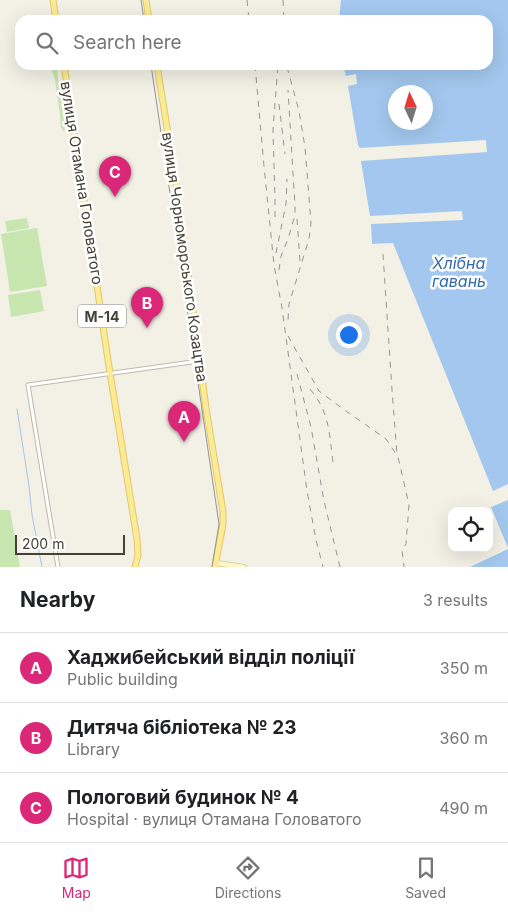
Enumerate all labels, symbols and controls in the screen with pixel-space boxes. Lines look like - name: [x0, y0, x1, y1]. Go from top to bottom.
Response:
- search box: [15, 15, 493, 70]
- icon: search: [33, 29, 61, 57]
- text: Search here: [73, 31, 182, 54]
- street label: вулиця Отамана Головатого: [57, 80, 107, 286]
- north arrow: [388, 85, 433, 130]
- street label: вулиця Чорноморського Козацтва: [158, 131, 212, 383]
- pin: C: [99, 156, 131, 197]
- water label: Хлібна гавань: [432, 253, 486, 291]
- pin: B: [131, 287, 163, 328]
- road number: М-14: [78, 304, 126, 328]
- your location: [336, 322, 362, 348]
- pin: A: [168, 401, 200, 442]
- map controls: [448, 507, 493, 552]
- button: locate: [448, 507, 493, 552]
- scale bar: [15, 532, 125, 555]
- text: 200 m: [22, 535, 64, 552]
- text: Nearby: [20, 587, 95, 612]
- text: 3 results: [423, 590, 488, 610]
- text: Хаджибейський відділ поліції: [67, 646, 354, 669]
- text: A: [30, 658, 42, 678]
- text: 350 m: [440, 658, 488, 678]
- text: Public building: [67, 669, 178, 689]
- text: Дитяча бібліотека № 23: [67, 716, 296, 739]
- text: B: [31, 728, 41, 748]
- text: 360 m: [440, 728, 488, 748]
- text: Library: [67, 739, 120, 759]
- text: Пологовий будинок № 4: [67, 786, 299, 809]
- text: C: [30, 798, 42, 818]
- text: 490 m: [439, 798, 488, 818]
- text: Hospital · вулиця Отамана Головатого: [67, 809, 362, 829]
- tab: Map: [62, 854, 91, 901]
- tab: Directions: [215, 854, 281, 901]
- tab: Saved: [405, 854, 446, 901]

